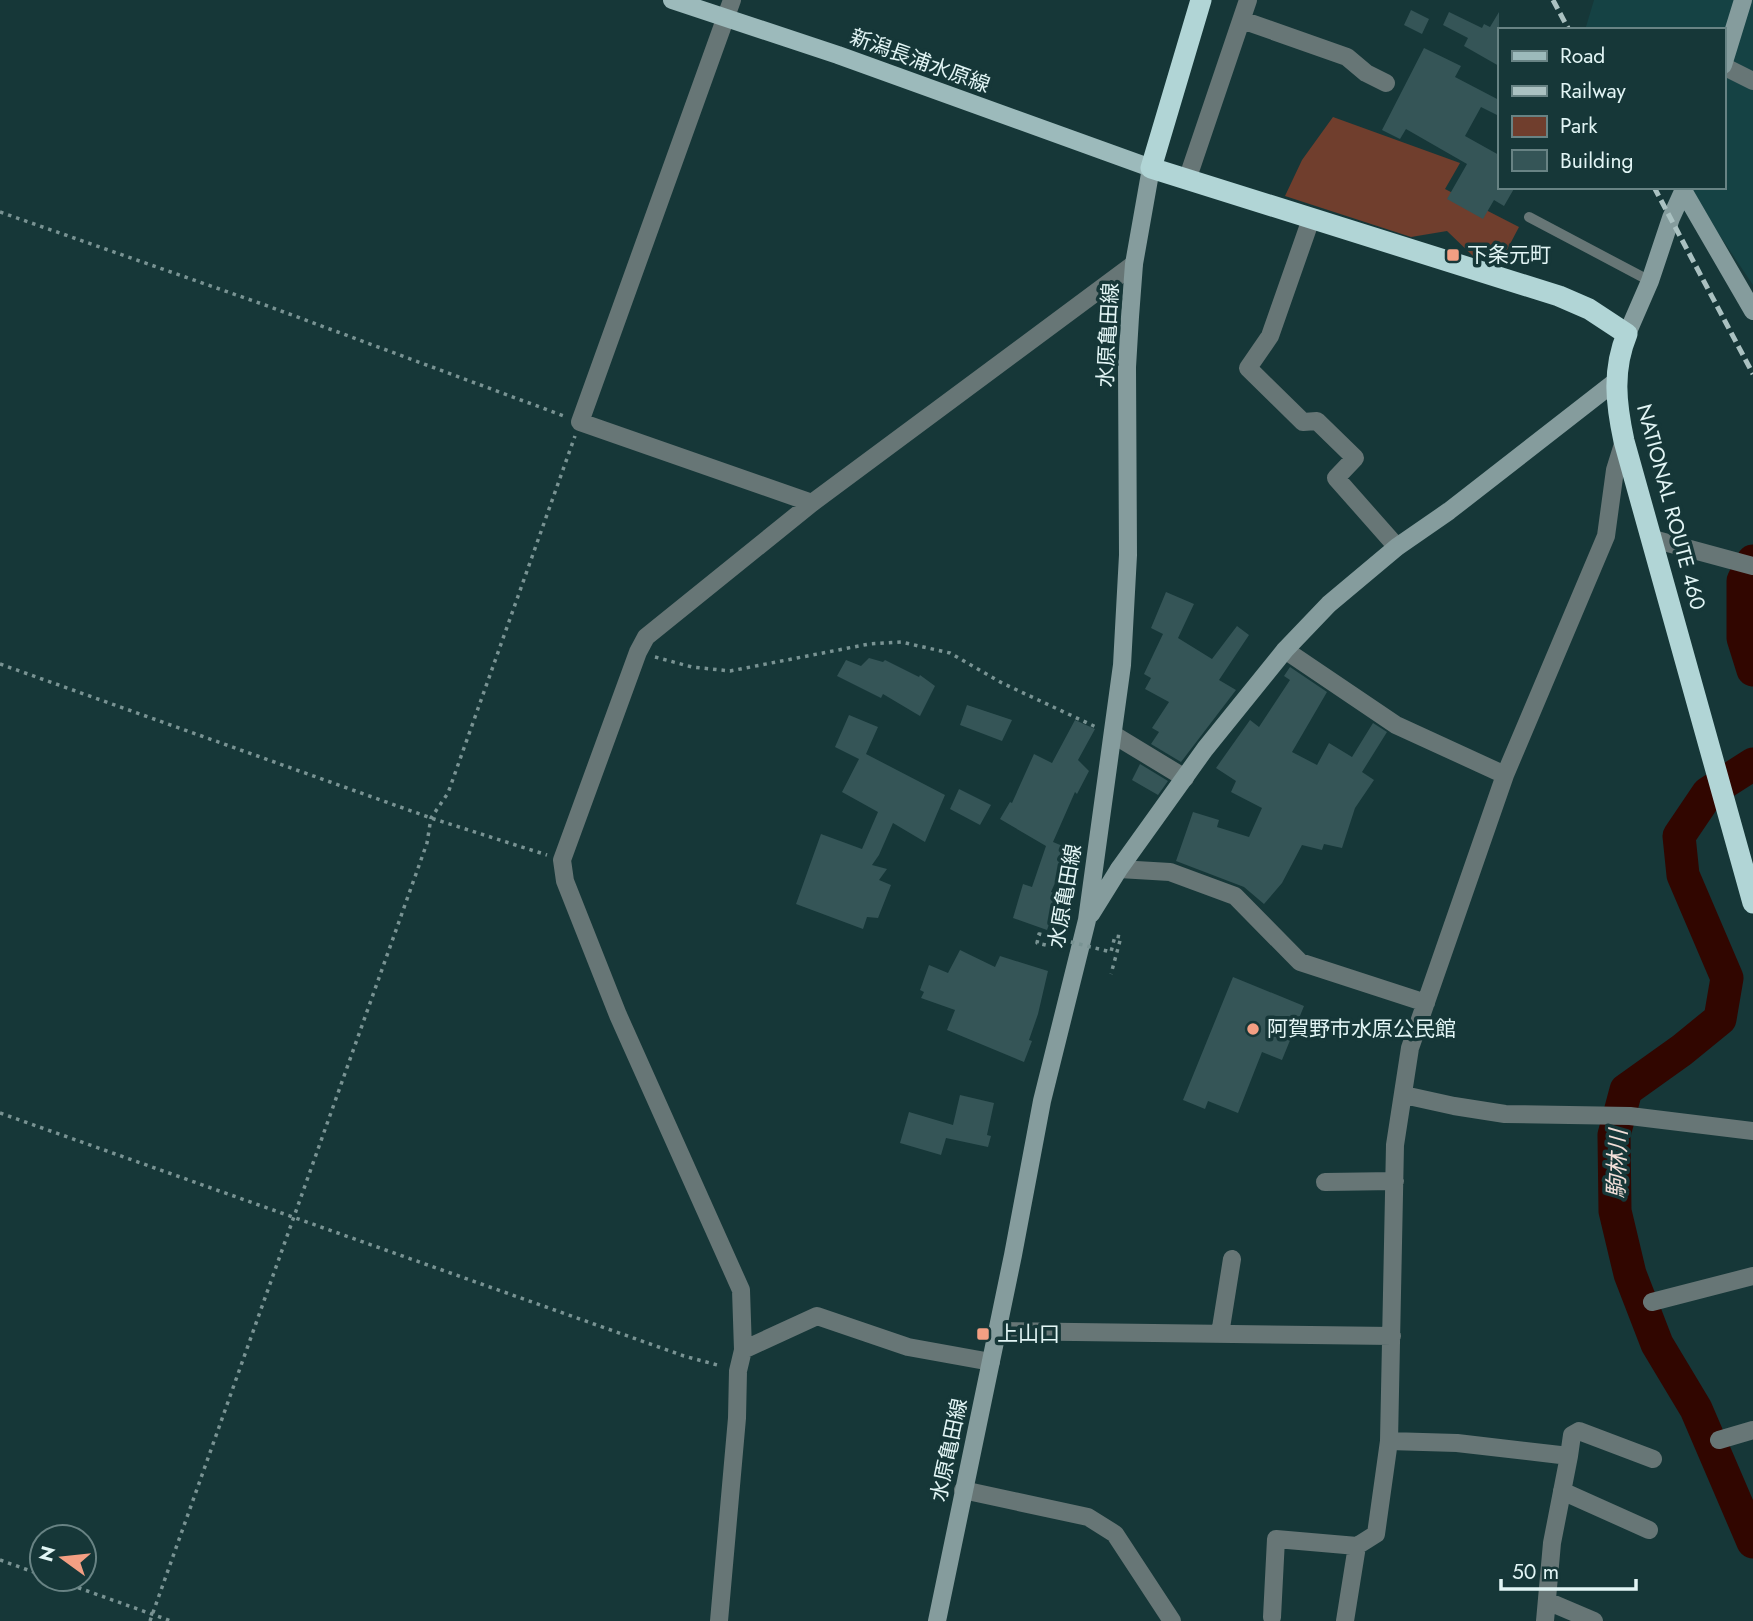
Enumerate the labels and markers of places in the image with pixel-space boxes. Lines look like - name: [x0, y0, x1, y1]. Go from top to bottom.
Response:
- place label: 下条元町: [1467, 240, 1551, 270]
- marker: 下条元町: [1445, 247, 1461, 263]
- place label: 阿賀野市水原公民館: [1267, 1014, 1456, 1044]
- marker: 阿賀野市水原公民館: [1245, 1021, 1261, 1037]
- place label: 上山口: [997, 1319, 1060, 1349]
- marker: 上山口: [975, 1326, 991, 1342]

